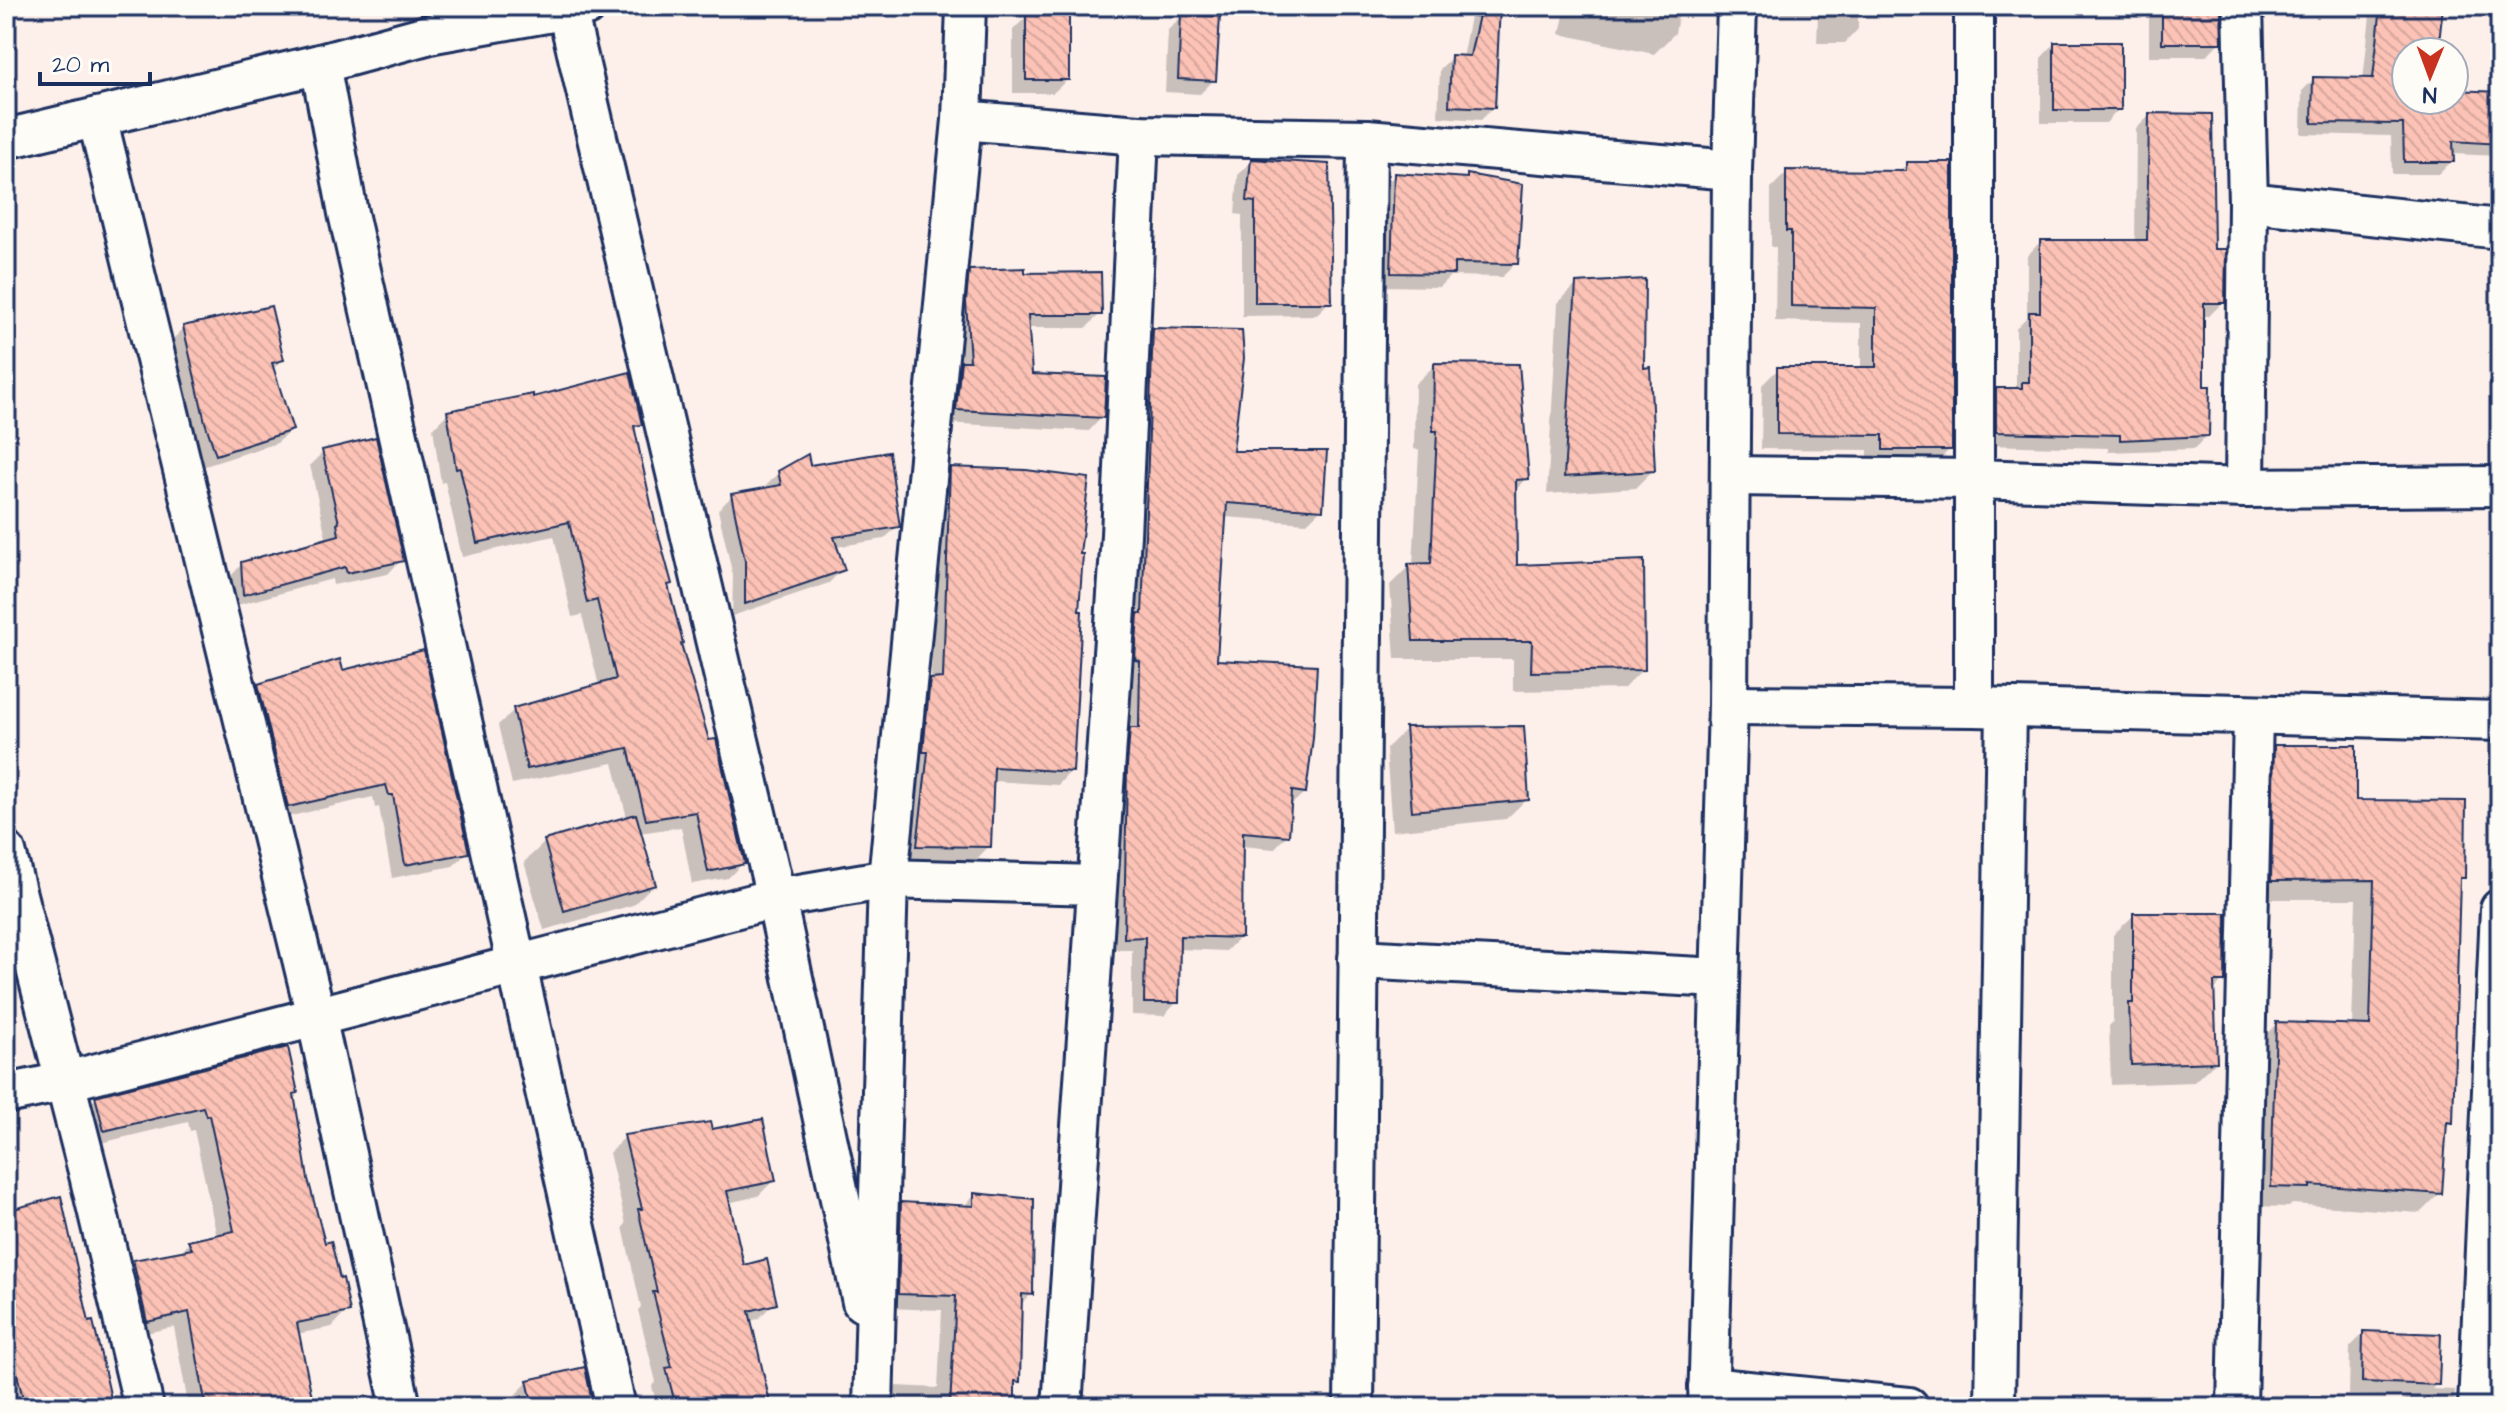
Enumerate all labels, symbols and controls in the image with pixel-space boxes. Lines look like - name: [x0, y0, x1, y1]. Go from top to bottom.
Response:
- scale bar: [40, 36, 150, 86]
- north arrow: [2390, 36, 2470, 116]
- text: 20 m: [52, 48, 109, 82]
- text: N: [2422, 79, 2437, 110]

